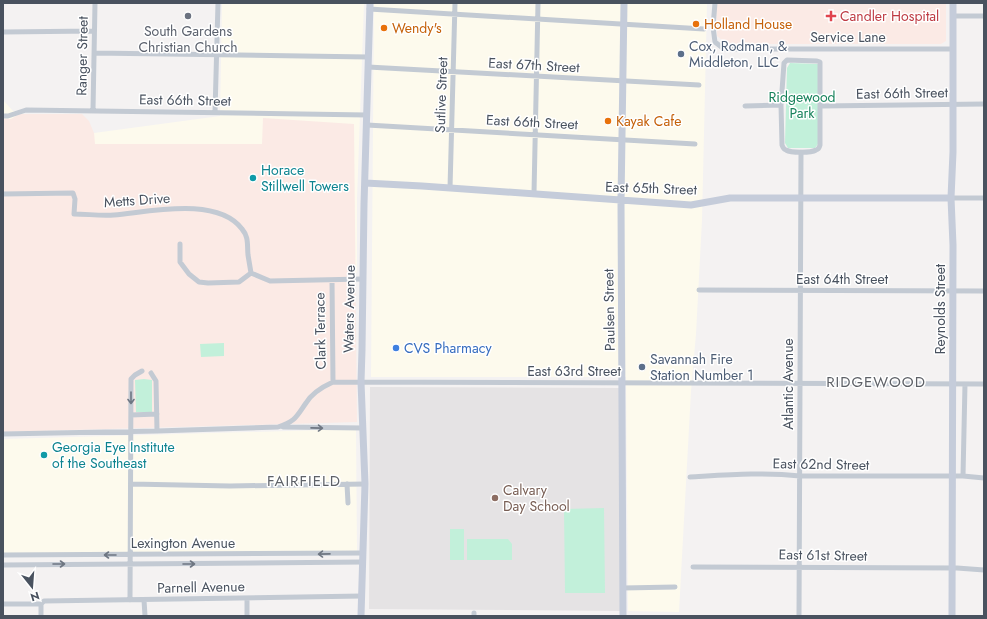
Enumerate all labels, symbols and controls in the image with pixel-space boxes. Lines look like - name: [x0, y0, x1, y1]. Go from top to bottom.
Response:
- place label: Candler Hospital: [840, 6, 939, 26]
- marker: Candler Hospital: [825, 10, 837, 22]
- marker: South Gardens Christian Church: [183, 11, 193, 21]
- place label: Holland House: [704, 14, 792, 34]
- street label: Ranger Street: [71, 15, 93, 96]
- place label: Wendy's: [392, 18, 442, 38]
- marker: Holland House: [691, 19, 701, 29]
- place label: South Gardens Christian Church: [138, 21, 238, 57]
- marker: Wendy's: [379, 23, 389, 33]
- street label: Service Lane: [810, 27, 886, 47]
- place label: Cox, Rodman, & Middleton, LLC: [689, 36, 788, 72]
- marker: Cox, Rodman, & Middleton, LLC: [676, 49, 686, 59]
- street label: East 67th Street: [488, 53, 581, 77]
- street label: Sutlive Street: [430, 56, 452, 133]
- street label: East 66th Street: [856, 82, 949, 104]
- park label: Ridgewood Park: [768, 87, 836, 123]
- street label: East 66th Street: [139, 89, 232, 111]
- street label: East 66th Street: [486, 110, 579, 134]
- place label: Kayak Cafe: [616, 111, 681, 131]
- marker: Kayak Cafe: [603, 116, 613, 126]
- place label: Horace Stillwell Towers: [261, 160, 349, 196]
- marker: Horace Stillwell Towers: [248, 173, 258, 183]
- street label: East 65th Street: [605, 176, 698, 200]
- street label: Metts Drive: [103, 188, 171, 212]
- street label: Reynolds Street: [930, 263, 950, 354]
- street label: Waters Avenue: [338, 265, 360, 353]
- street label: Paulsen Street: [598, 268, 620, 351]
- street label: East 64th Street: [796, 269, 889, 289]
- street label: Clark Terrace: [309, 292, 331, 370]
- place label: CVS Pharmacy: [404, 338, 492, 358]
- street label: Atlantic Avenue: [778, 338, 798, 430]
- marker: CVS Pharmacy: [391, 343, 401, 353]
- place label: Savannah Fire Station Number 1: [650, 349, 754, 385]
- street label: East 63rd Street: [527, 361, 622, 381]
- marker: Savannah Fire Station Number 1: [637, 362, 647, 372]
- district label: RIDGEWOOD: [826, 371, 926, 393]
- one-way arrow: [127, 391, 135, 404]
- one-way arrow: [310, 424, 323, 432]
- place label: Georgia Eye Institute of the Southeast: [52, 437, 175, 473]
- marker: Georgia Eye Institute of the Southeast: [39, 450, 49, 460]
- street label: East 62nd Street: [773, 453, 870, 475]
- district label: FAIRFIELD: [267, 470, 341, 492]
- place label: Calvary Day School: [503, 480, 570, 516]
- marker: Calvary Day School: [490, 493, 500, 503]
- street label: Lexington Avenue: [131, 533, 235, 553]
- street label: East 61st Street: [779, 544, 868, 566]
- one-way arrow: [318, 550, 331, 557]
- one-way arrow: [104, 551, 117, 559]
- one-way arrow: [182, 560, 195, 568]
- one-way arrow: [52, 561, 65, 568]
- north arrow: [12, 567, 52, 607]
- street label: Parnell Avenue: [157, 576, 245, 598]
- text: N: [28, 588, 41, 605]

